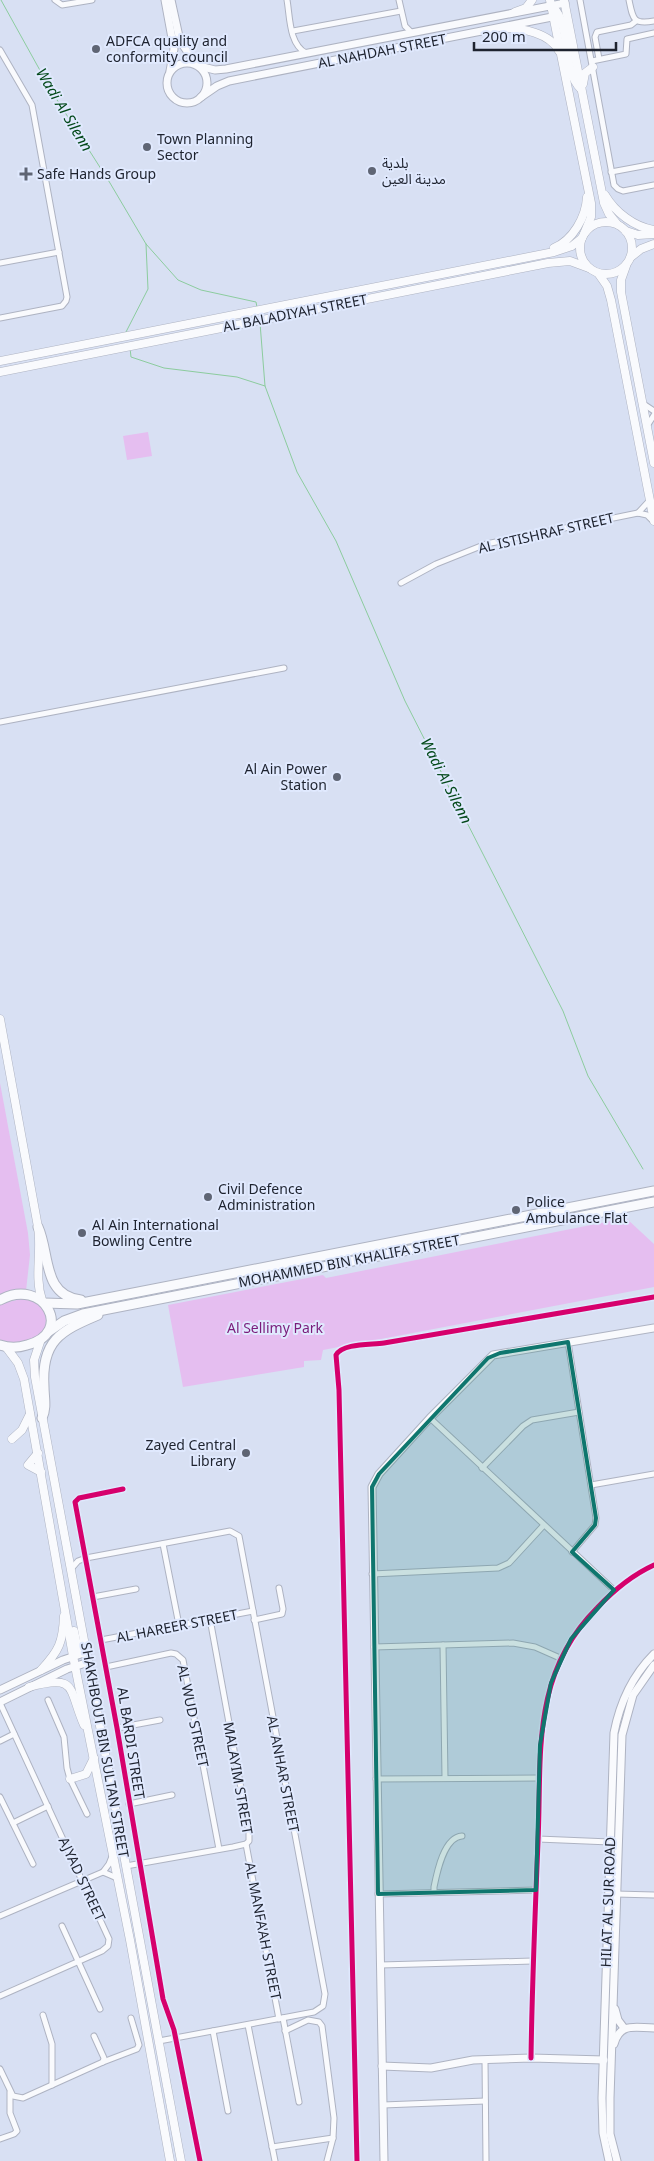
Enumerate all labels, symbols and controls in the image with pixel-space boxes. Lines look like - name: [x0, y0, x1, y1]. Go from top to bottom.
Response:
- scale bar: [474, 20, 616, 52]
- text: 200 m: [482, 26, 526, 46]
- street label: AL NAHDAH STREET: [316, 29, 448, 72]
- place label: ADFCA quality and conformity council: [106, 31, 228, 66]
- marker: ADFCA quality and conformity council: [90, 43, 102, 55]
- water label: Wadi Al Silenn: [32, 64, 98, 155]
- place label: Town Planning Sector: [157, 129, 253, 164]
- marker: Town Planning Sector: [141, 141, 153, 153]
- place label: بلدية مدينة العين: [382, 153, 446, 188]
- place label: Safe Hands Group: [37, 164, 156, 183]
- marker: بلدية مدينة العين: [366, 165, 378, 177]
- marker: Safe Hands Group: [19, 167, 33, 181]
- street label: AL BALADIYAH STREET: [221, 289, 369, 336]
- street label: AL ISTISHRAF STREET: [476, 508, 616, 557]
- water label: Wadi Al Silenn: [417, 734, 477, 827]
- place label: Al Ain Power Station: [245, 759, 327, 794]
- marker: Al Ain Power Station: [331, 771, 343, 783]
- place label: Civil Defence Administration: [218, 1179, 315, 1214]
- marker: Civil Defence Administration: [202, 1191, 214, 1203]
- place label: Police Ambulance Flat: [526, 1192, 627, 1227]
- marker: Police Ambulance Flat: [510, 1204, 522, 1216]
- place label: Al Ain International Bowling Centre: [92, 1215, 219, 1250]
- marker: Al Ain International Bowling Centre: [76, 1227, 88, 1239]
- street label: MOHAMMED BIN KHALIFA STREET: [237, 1230, 461, 1291]
- park label: Al Sellimy Park: [227, 1318, 324, 1337]
- place label: Zayed Central Library: [145, 1435, 237, 1470]
- marker: Zayed Central Library: [240, 1447, 252, 1459]
- street label: AL HAREER STREET: [115, 1604, 239, 1647]
- street label: SHAKHBOUT BIN SULTAN STREET: [77, 1641, 134, 1859]
- street label: AL WUD STREET: [173, 1663, 214, 1769]
- street label: AL BARDI STREET: [113, 1686, 150, 1800]
- street label: AL ANHAR STREET: [263, 1714, 304, 1834]
- street label: MALAYIM STREET: [219, 1720, 258, 1836]
- street label: AJYAD STREET: [55, 1834, 110, 1924]
- street label: HILAT AL SUR ROAD: [596, 1836, 619, 1968]
- street label: AL MANFA'AH STREET: [241, 1860, 286, 2002]

